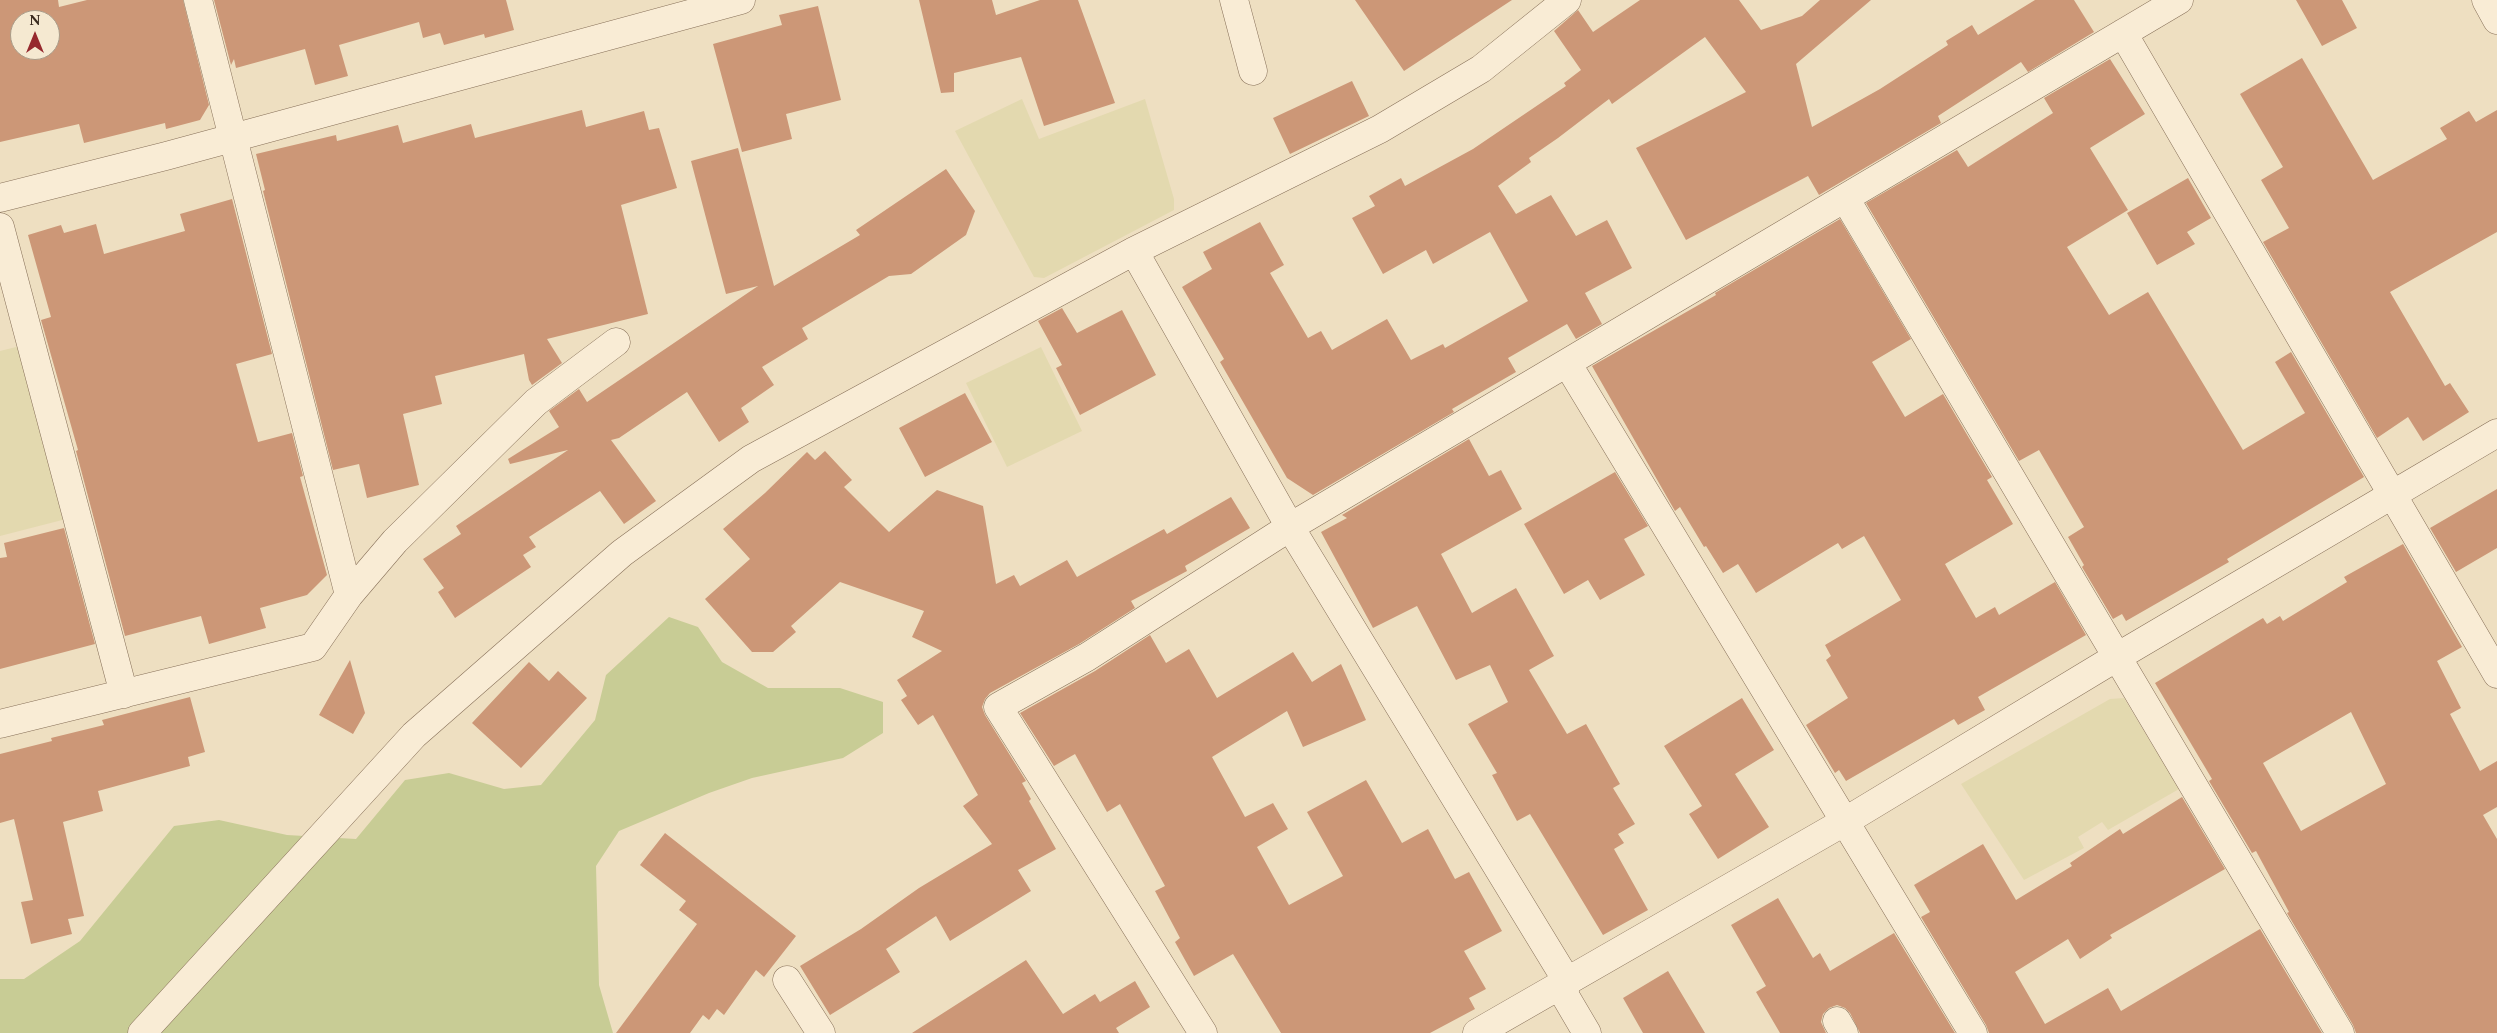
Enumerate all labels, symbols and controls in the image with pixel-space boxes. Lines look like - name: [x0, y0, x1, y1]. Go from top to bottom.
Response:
- north arrow: [10, 10, 60, 60]
- text: N: [29, 10, 41, 31]

